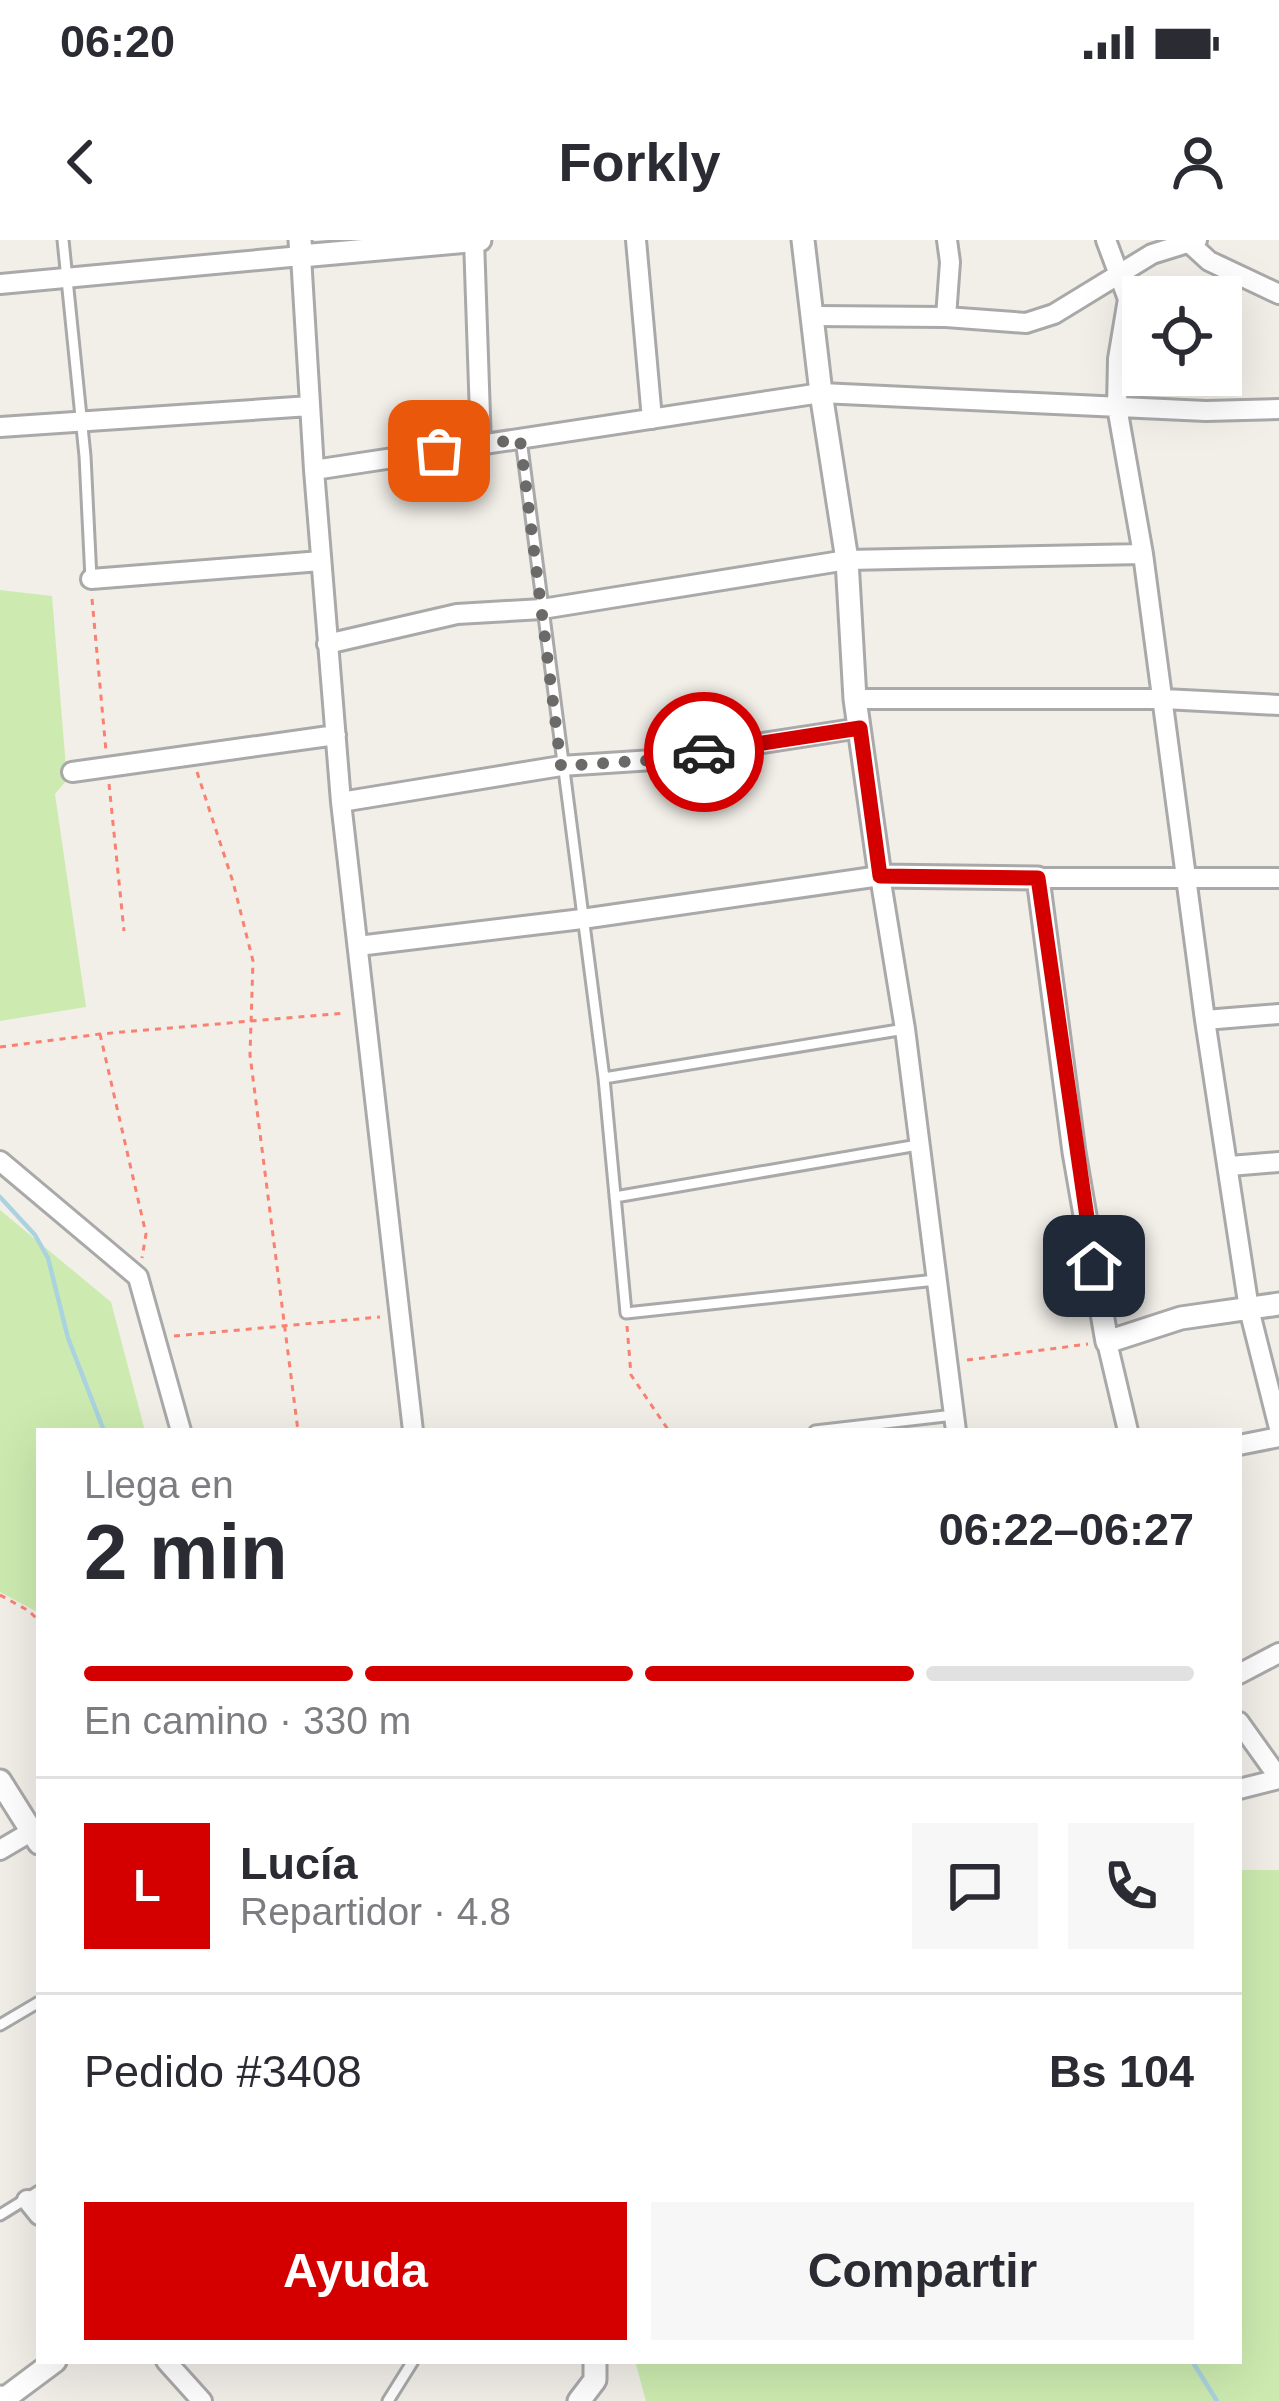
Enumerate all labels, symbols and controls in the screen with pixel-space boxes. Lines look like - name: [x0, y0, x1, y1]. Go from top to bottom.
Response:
- text: 06:20: [60, 16, 175, 67]
- icon: back: [48, 129, 114, 195]
- icon: person: [1165, 129, 1231, 195]
- text: Forkly: [558, 132, 721, 192]
- map controls: [1122, 276, 1242, 396]
- button: locate: [1122, 276, 1242, 396]
- pin: [388, 400, 490, 502]
- icon: bag: [406, 418, 472, 484]
- courier: [644, 692, 764, 812]
- icon: car: [671, 719, 737, 785]
- pin: [1043, 1215, 1145, 1317]
- icon: home: [1061, 1233, 1127, 1299]
- text: Llega en: [84, 1463, 234, 1506]
- text: 06:22–06:27: [939, 1504, 1194, 1555]
- text: 2 min: [84, 1508, 288, 1596]
- text: En camino · 330 m: [84, 1699, 411, 1742]
- button: chat: [912, 1823, 1038, 1949]
- button: phone: [1068, 1823, 1194, 1949]
- text: Lucía: [240, 1838, 358, 1889]
- text: L: [133, 1860, 161, 1911]
- text: Repartidor · 4.8: [240, 1890, 511, 1933]
- text: Pedido #3408: [84, 2046, 362, 2097]
- text: Bs 104: [1049, 2046, 1194, 2097]
- button: Ayuda: [84, 2202, 627, 2340]
- button: Compartir: [651, 2202, 1194, 2340]

